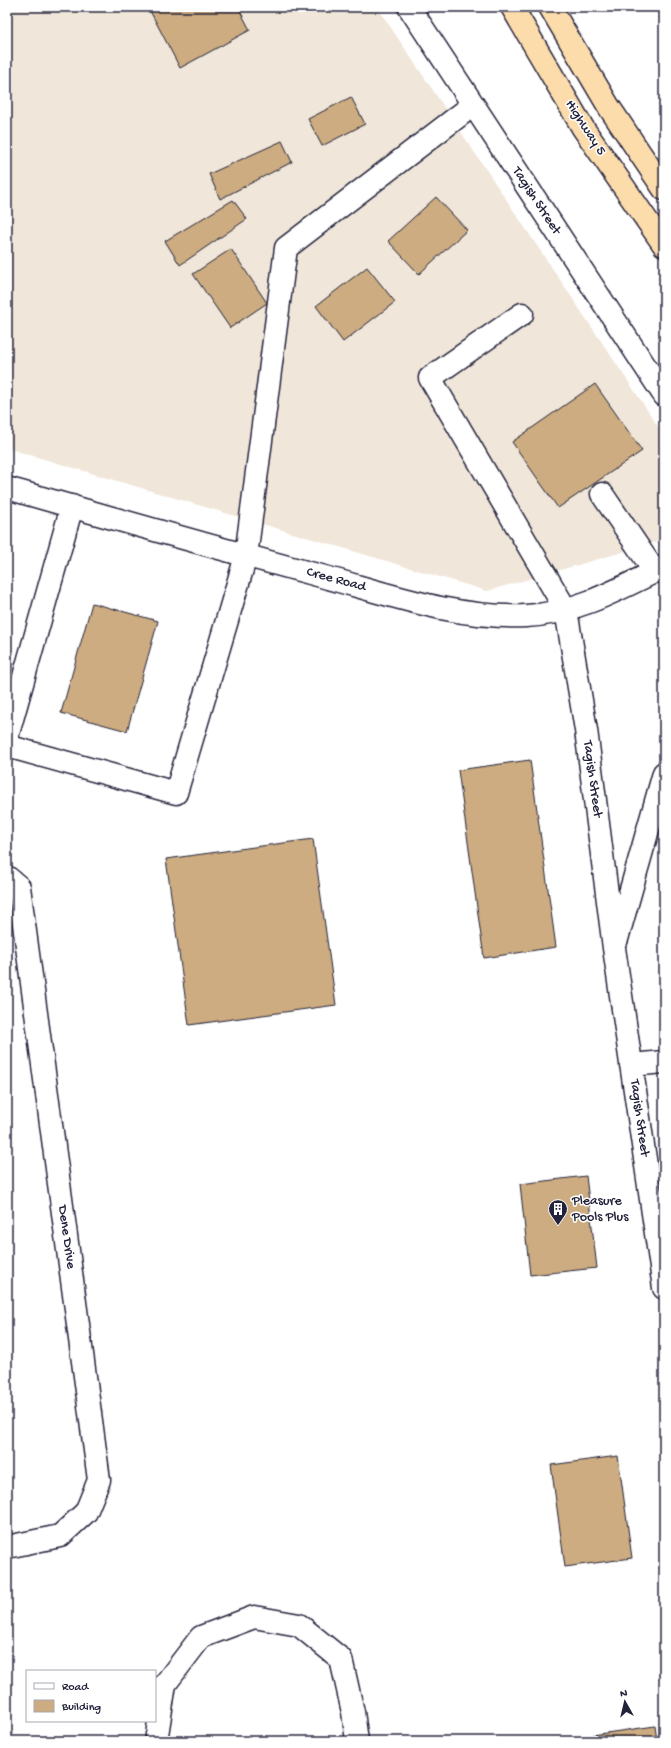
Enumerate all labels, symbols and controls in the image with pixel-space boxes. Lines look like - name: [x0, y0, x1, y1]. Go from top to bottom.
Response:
- street label: Highway 5: [561, 97, 609, 159]
- street label: Tagish Street: [507, 163, 565, 239]
- street label: Cree Road: [304, 564, 369, 597]
- street label: Tagish Street: [578, 738, 606, 820]
- street label: Tagish Street: [625, 1077, 653, 1159]
- place label: Pleasure Pools Plus: [571, 1193, 629, 1226]
- building icon: Pleasure Pools Plus: [547, 1198, 569, 1226]
- street label: Dene Drive: [53, 1203, 79, 1271]
- legend: [26, 1670, 156, 1722]
- text: Road: [62, 1681, 89, 1695]
- north arrow: [605, 1682, 645, 1722]
- text: N: [619, 1688, 628, 1701]
- text: Building: [61, 1701, 101, 1715]

